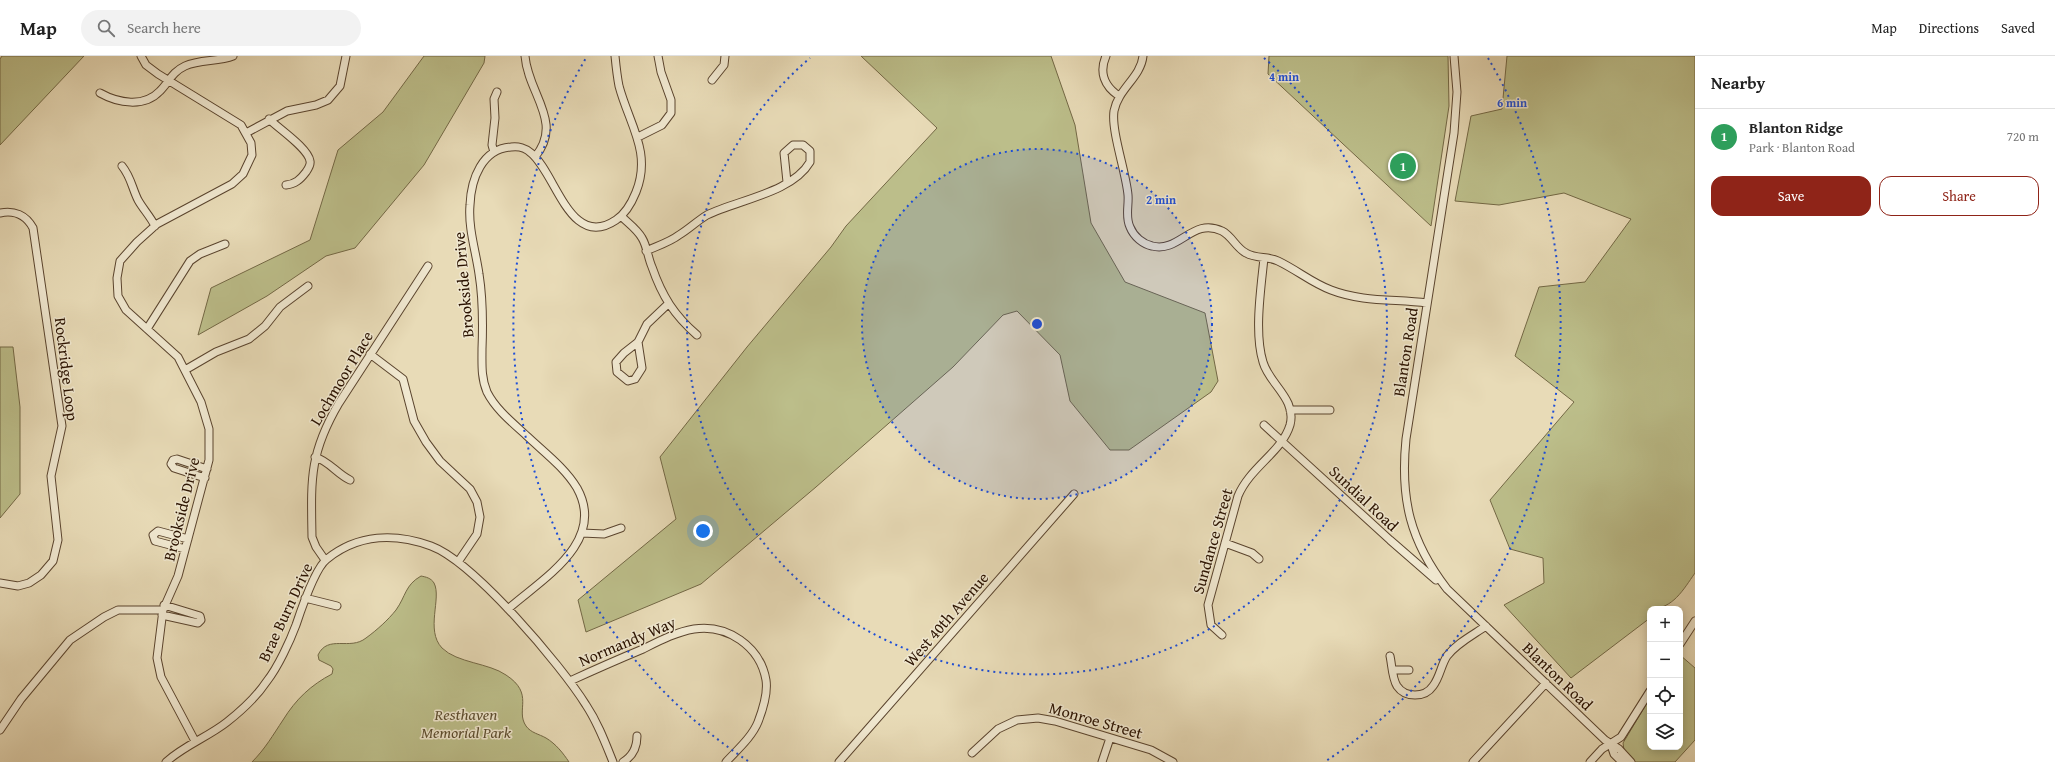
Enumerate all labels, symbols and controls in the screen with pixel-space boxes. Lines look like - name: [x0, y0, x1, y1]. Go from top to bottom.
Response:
- search box: [81, 10, 361, 46]
- text: Map: [20, 14, 57, 42]
- icon: search: [95, 17, 117, 39]
- text: Search here: [127, 17, 201, 38]
- text: Map: [1871, 18, 1897, 38]
- text: Directions: [1919, 18, 1979, 38]
- text: Saved: [2001, 18, 2035, 38]
- text: 4 min: [1269, 68, 1299, 85]
- text: Nearby: [1711, 70, 1765, 95]
- text: 6 min: [1497, 94, 1527, 111]
- text: Blanton Ridge: [1749, 117, 1843, 138]
- text: 1: [1721, 127, 1727, 146]
- text: 720 m: [2007, 127, 2039, 146]
- text: Park · Blanton Road: [1749, 138, 1855, 157]
- pin: 1: [1390, 151, 1416, 181]
- button: Save: [1711, 176, 1871, 216]
- button: Share: [1879, 176, 2039, 216]
- text: 2 min: [1146, 191, 1176, 208]
- street label: Brookside Drive: [446, 231, 480, 339]
- street label: Blanton Road: [1386, 305, 1424, 398]
- street label: Rockridge Loop: [49, 316, 85, 422]
- centre of rings: [1030, 317, 1044, 331]
- street label: Lochmoor Place: [303, 326, 379, 430]
- street label: Brookside Drive: [157, 455, 205, 563]
- street label: Sundial Road: [1324, 459, 1405, 537]
- street label: Sundance Street: [1185, 485, 1239, 597]
- your location: [693, 521, 713, 541]
- street label: Brae Burn Drive: [252, 559, 318, 665]
- street label: West 40th Avenue: [898, 566, 994, 672]
- map controls: [1647, 606, 1683, 750]
- button: +: [1647, 606, 1683, 642]
- street label: Normandy Way: [575, 610, 679, 672]
- street label: Blanton Road: [1517, 636, 1599, 716]
- button: −: [1647, 642, 1683, 678]
- button: locate: [1647, 678, 1683, 714]
- street label: Monroe Street: [1046, 695, 1146, 745]
- park label: Resthaven Memorial Park: [421, 702, 512, 744]
- button: layers: [1647, 714, 1683, 750]

